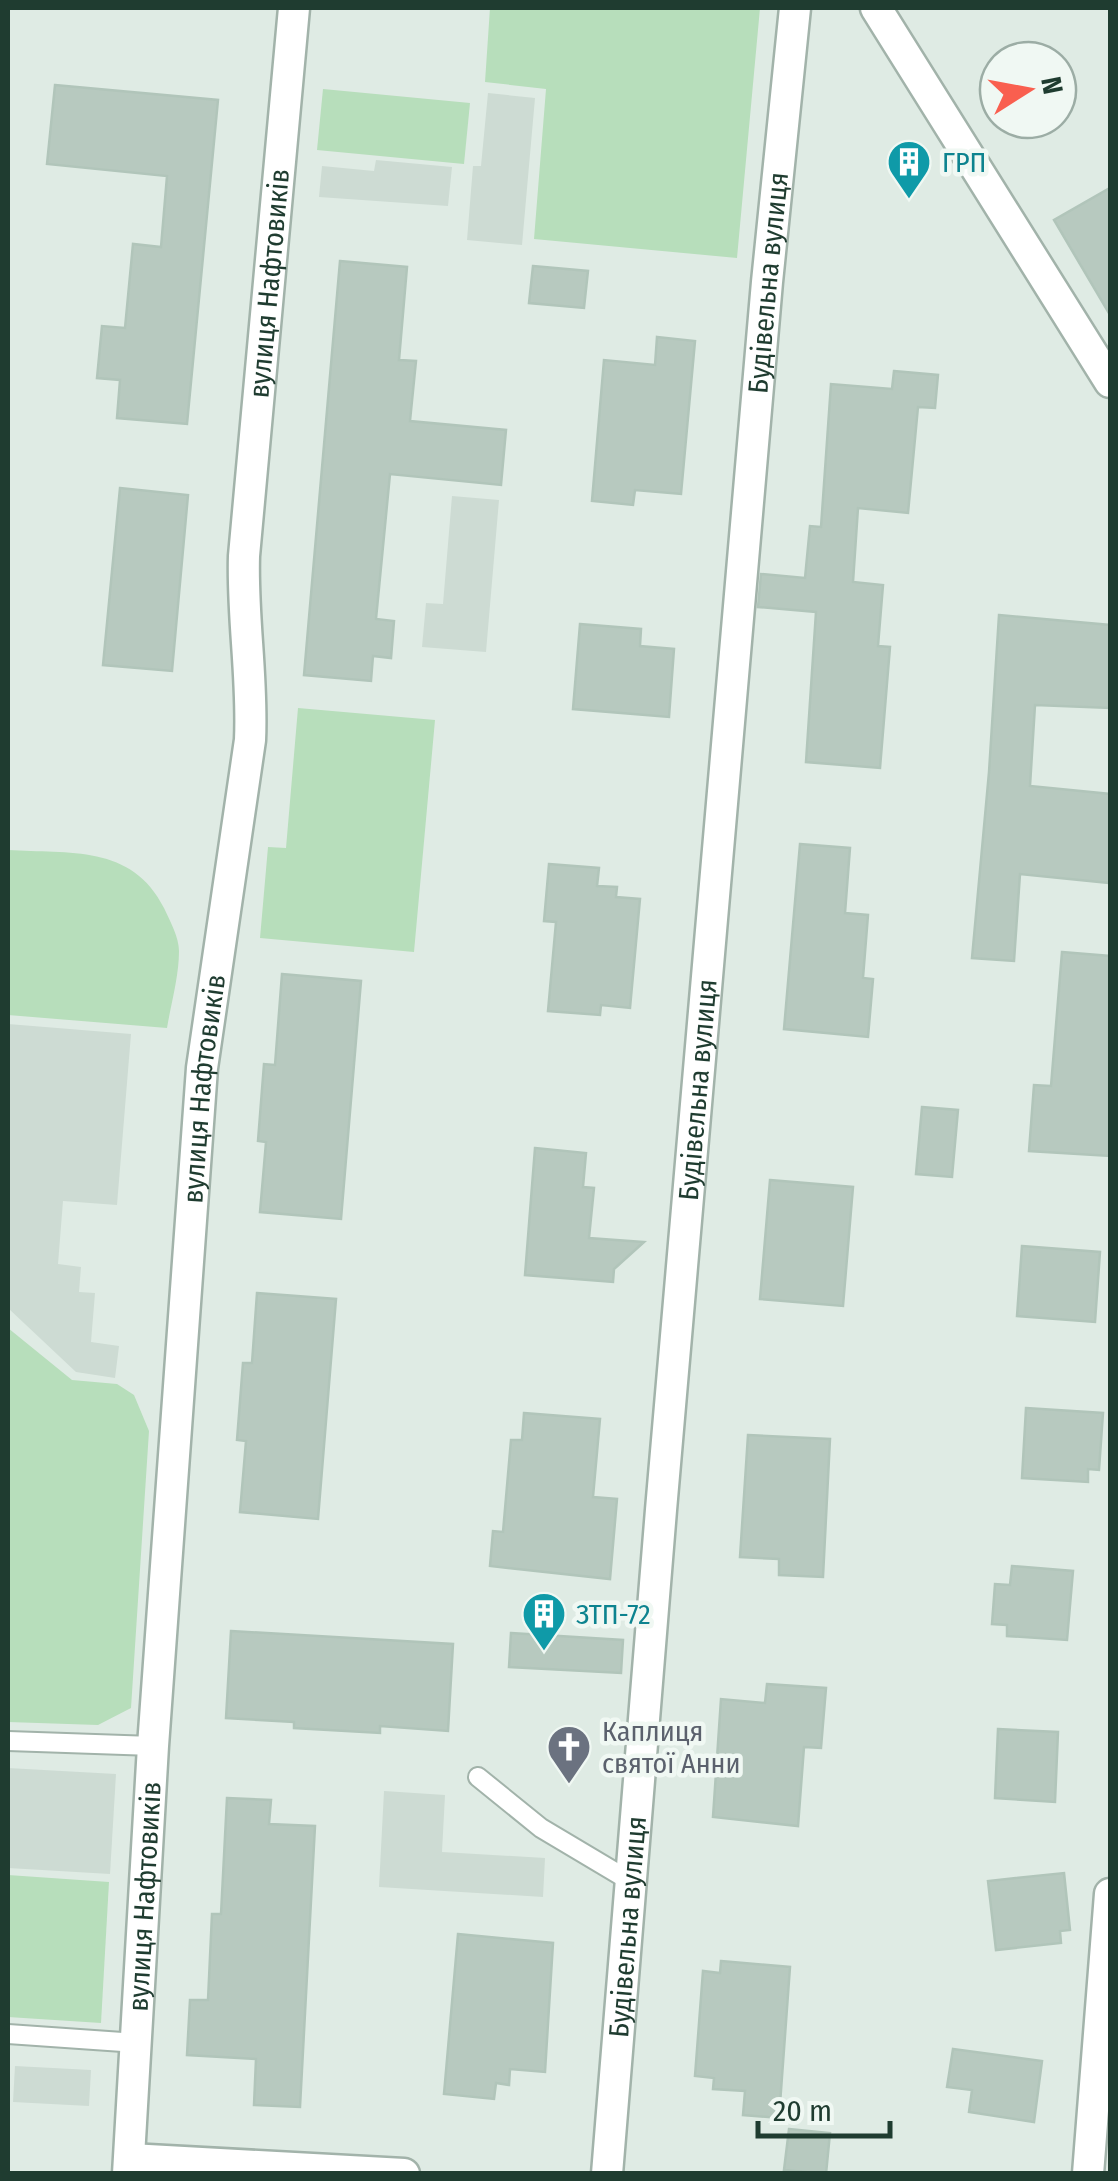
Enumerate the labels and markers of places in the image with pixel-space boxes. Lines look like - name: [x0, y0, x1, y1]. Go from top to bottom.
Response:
- building icon: ГРП: [886, 139, 932, 200]
- place label: ГРП: [942, 146, 986, 179]
- building icon: ЗТП-72: [521, 1591, 567, 1652]
- place label: ЗТП-72: [576, 1598, 651, 1631]
- place label: Каплиця святої Анни: [602, 1715, 741, 1780]
- church icon: Каплиця святої Анни: [546, 1724, 592, 1785]

